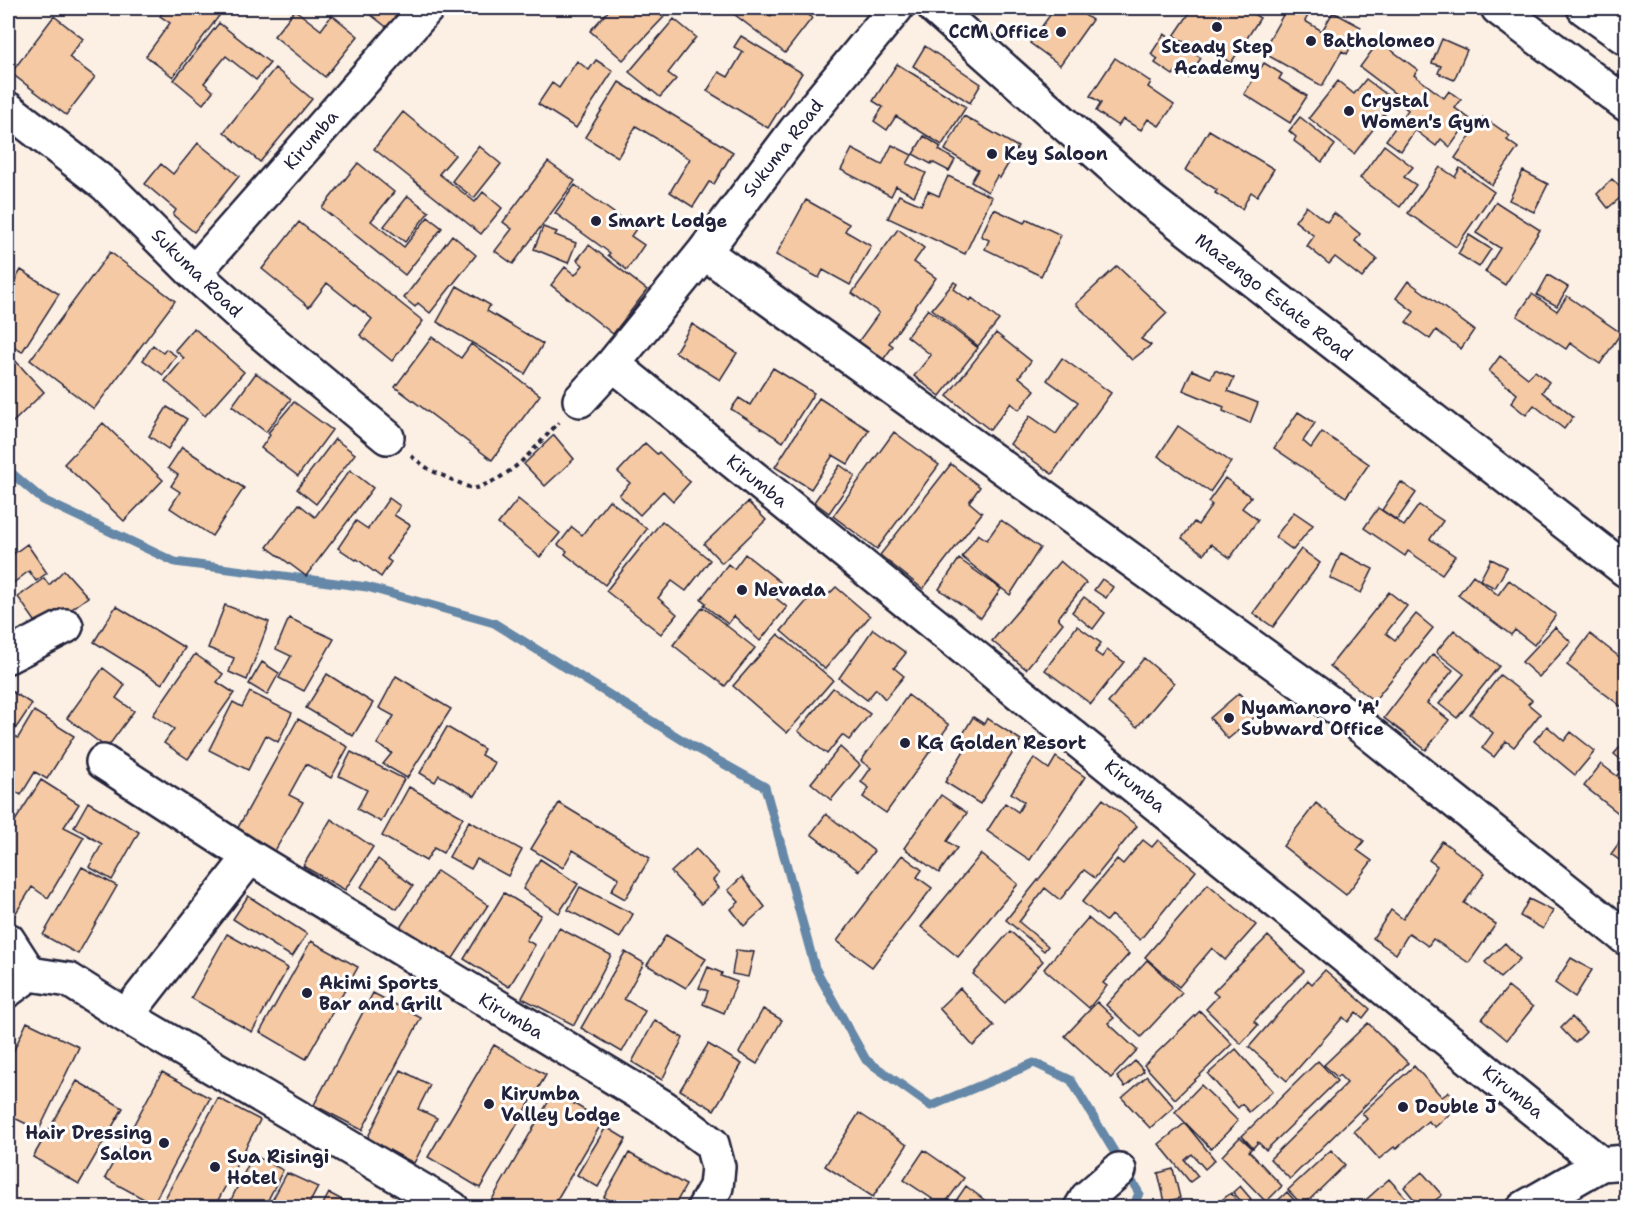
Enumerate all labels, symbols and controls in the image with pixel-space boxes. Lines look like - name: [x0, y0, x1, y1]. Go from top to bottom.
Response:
- place label: CCM Office: [949, 20, 1049, 44]
- marker: Steady Step Academy: [1210, 20, 1224, 34]
- marker: CCM Office: [1054, 25, 1068, 39]
- place label: Batholomeo: [1323, 29, 1435, 53]
- marker: Batholomeo: [1304, 34, 1318, 48]
- place label: Steady Step Academy: [1161, 35, 1273, 80]
- place label: Crystal Women's Gym: [1361, 89, 1490, 134]
- street label: Sukuma Road: [737, 94, 829, 202]
- marker: Crystal Women's Gym: [1342, 104, 1356, 118]
- street label: Kirumba: [278, 105, 344, 175]
- place label: Key Saloon: [1004, 142, 1108, 166]
- marker: Key Saloon: [985, 147, 999, 161]
- place label: Smart Lodge: [608, 209, 727, 233]
- marker: Smart Lodge: [589, 214, 603, 228]
- street label: Sukuma Road: [146, 223, 248, 323]
- street label: Mazengo Estate Road: [1190, 228, 1358, 366]
- street label: Kirumba: [722, 449, 792, 513]
- place label: Nevada: [754, 578, 826, 602]
- marker: Nevada: [735, 583, 749, 597]
- place label: Nyamanoro 'A' Subward Office: [1241, 696, 1384, 741]
- marker: Nyamanoro 'A' Subward Office: [1222, 711, 1236, 725]
- place label: KG Golden Resort: [917, 731, 1086, 755]
- marker: KG Golden Resort: [898, 736, 912, 750]
- street label: Kirumba: [1100, 754, 1170, 818]
- place label: Akimi Sports Bar and Grill: [319, 971, 442, 1016]
- marker: Akimi Sports Bar and Grill: [300, 986, 314, 1000]
- street label: Kirumba: [474, 987, 548, 1045]
- street label: Kirumba: [1478, 1060, 1548, 1124]
- place label: Kirumba Valley Lodge: [501, 1082, 621, 1127]
- place label: Double J: [1415, 1095, 1496, 1119]
- marker: Kirumba Valley Lodge: [482, 1097, 496, 1111]
- marker: Double J: [1396, 1100, 1410, 1114]
- place label: Hair Dressing Salon: [25, 1121, 152, 1166]
- marker: Hair Dressing Salon: [157, 1136, 171, 1150]
- place label: Sua Risingi Hotel: [227, 1145, 329, 1190]
- marker: Sua Risingi Hotel: [208, 1160, 222, 1174]

